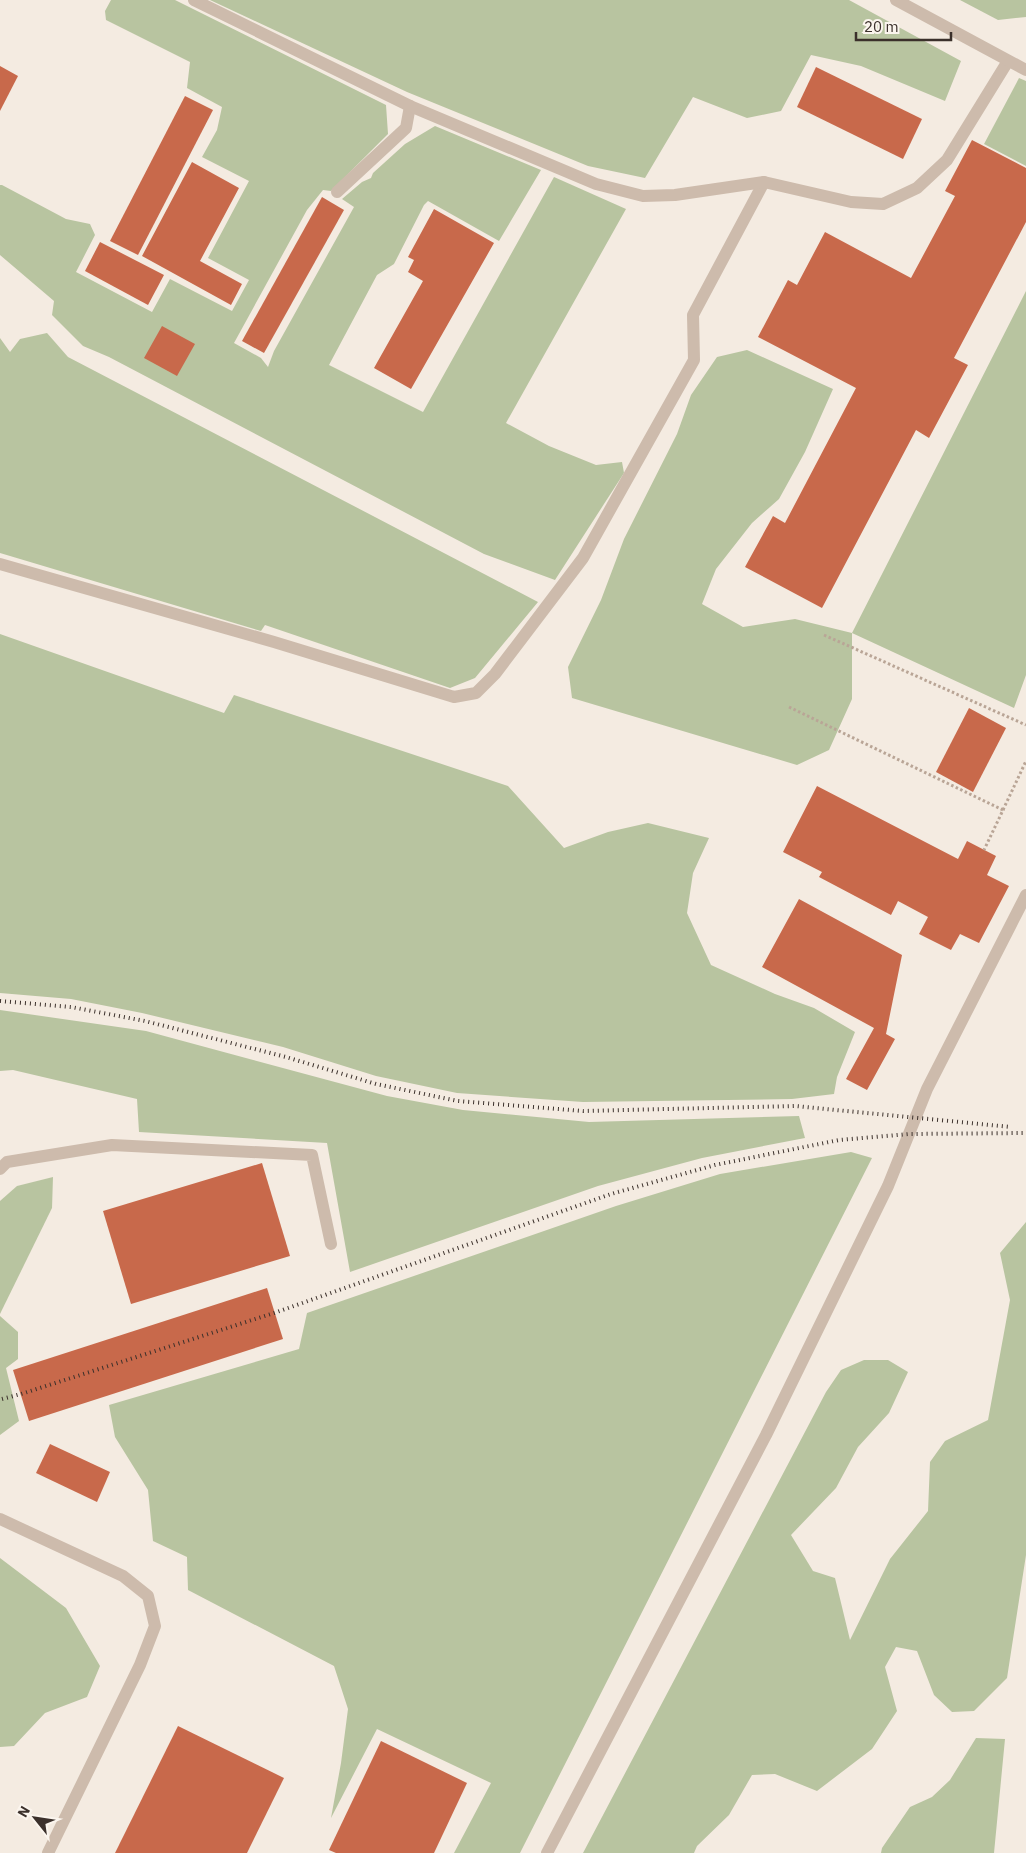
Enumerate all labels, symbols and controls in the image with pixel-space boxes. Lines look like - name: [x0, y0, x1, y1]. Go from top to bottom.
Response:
- scale bar: [856, 10, 951, 42]
- text: 20 m: [864, 17, 899, 36]
- north arrow: [10, 1793, 60, 1843]
- text: N: [13, 1803, 34, 1820]

